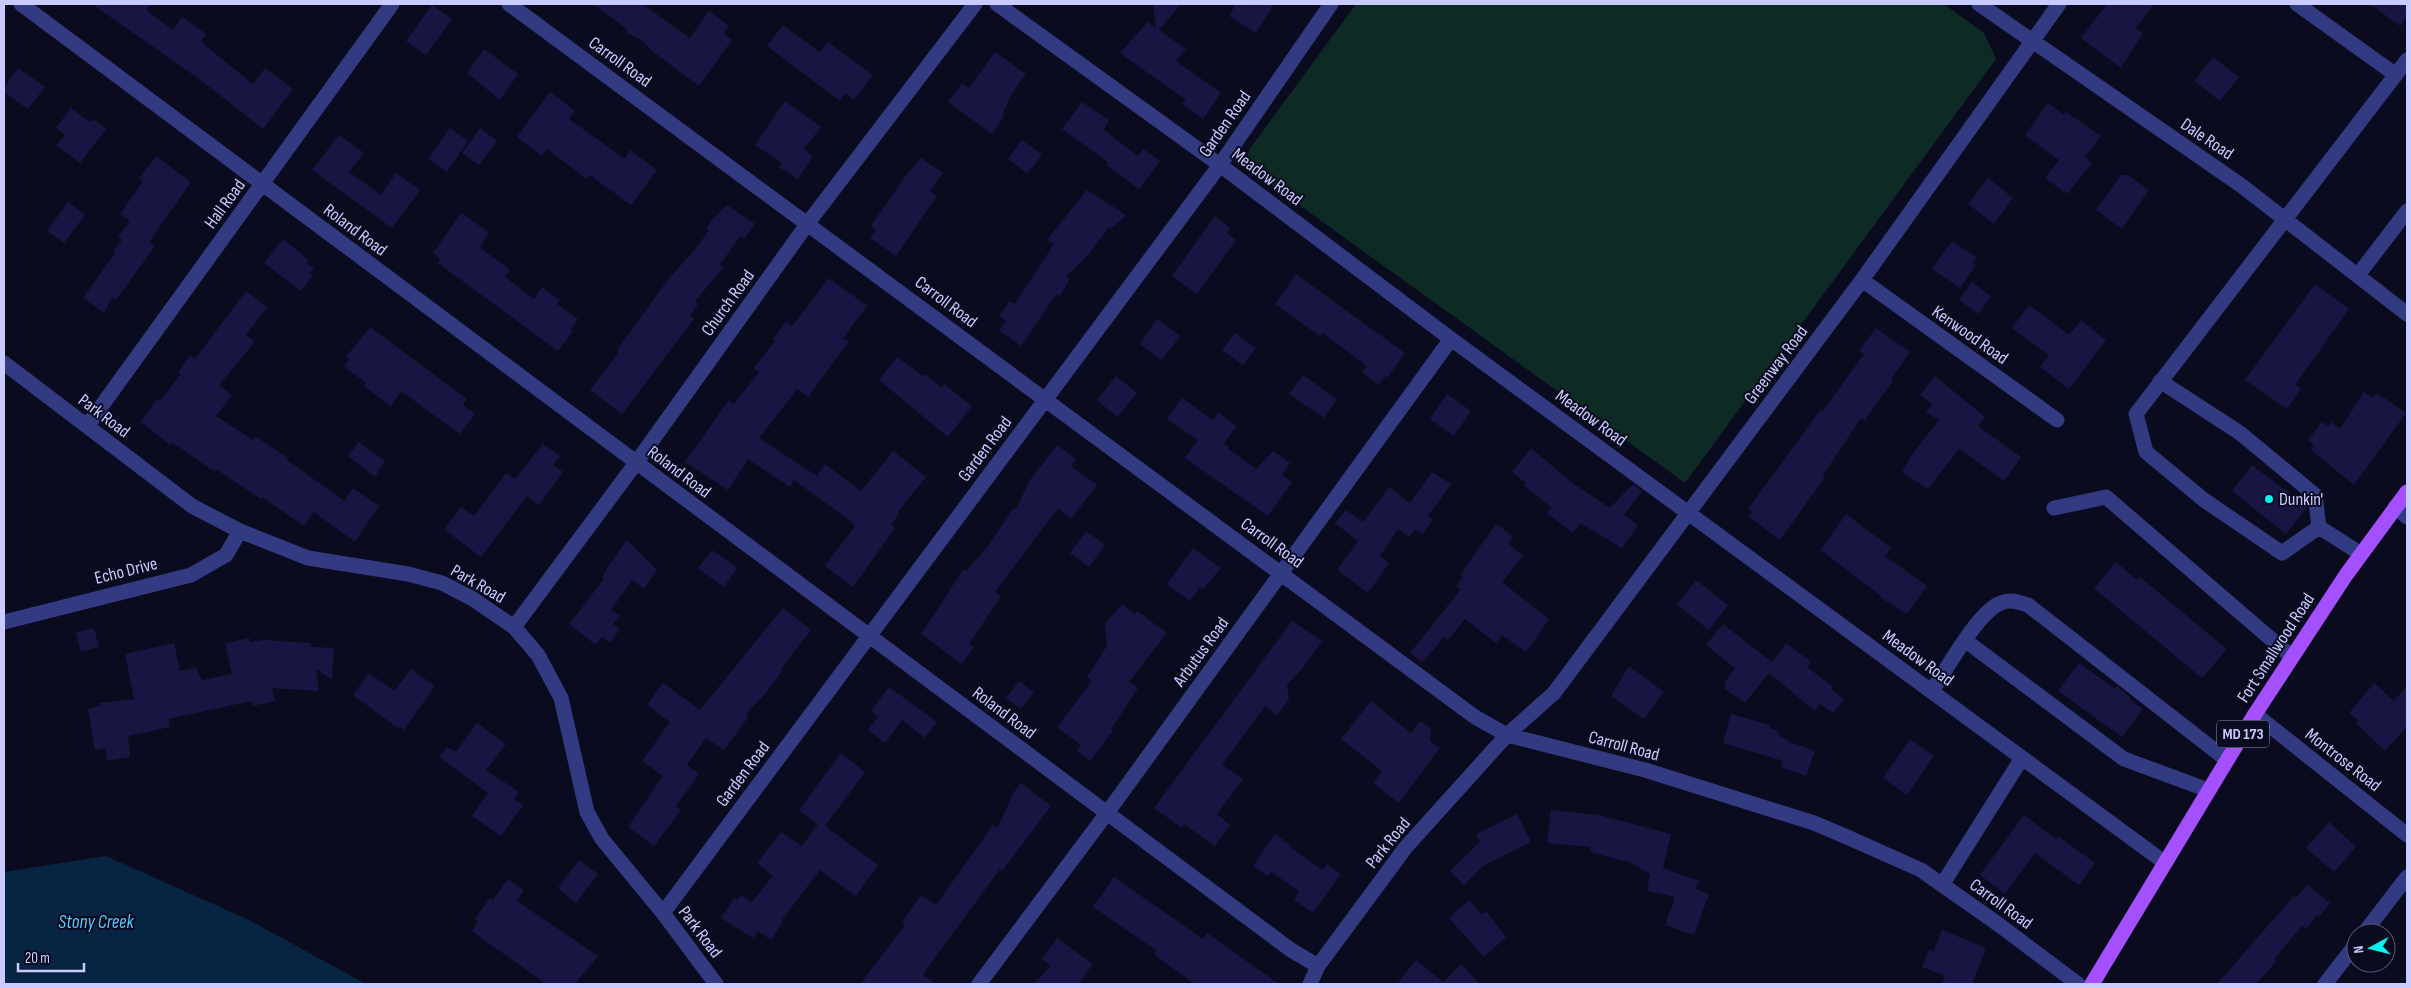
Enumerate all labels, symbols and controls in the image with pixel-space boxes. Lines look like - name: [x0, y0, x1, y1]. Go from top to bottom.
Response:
- street label: Carroll Road: [585, 32, 655, 92]
- street label: Garden Road: [1195, 87, 1255, 161]
- street label: Dale Road: [2177, 114, 2237, 164]
- street label: Meadow Road: [1228, 144, 1306, 210]
- street label: Hall Road: [200, 175, 250, 233]
- street label: Roland Road: [319, 199, 391, 261]
- street label: Church Road: [697, 266, 759, 340]
- street label: Carroll Road: [911, 272, 981, 332]
- street label: Kenwood Road: [1928, 301, 2012, 369]
- street label: Greenway Road: [1740, 322, 1812, 408]
- street label: Meadow Road: [1551, 385, 1631, 451]
- street label: Park Road: [74, 390, 134, 442]
- street label: Garden Road: [954, 412, 1016, 486]
- street label: Roland Road: [643, 441, 715, 503]
- place label: Dunkin': [2279, 489, 2323, 510]
- marker: Dunkin': [2263, 493, 2275, 505]
- street label: Carroll Road: [1237, 513, 1307, 573]
- street label: Echo Drive: [92, 553, 160, 589]
- street label: Park Road: [447, 560, 509, 608]
- street label: Fort Smallwood Road: [2233, 589, 2319, 707]
- street label: Arbutus Road: [1168, 613, 1233, 692]
- street label: Meadow Road: [1878, 625, 1958, 691]
- street label: Roland Road: [968, 682, 1040, 744]
- road number: MD 173: [2217, 721, 2269, 748]
- street label: Montrose Road: [2301, 724, 2385, 796]
- street label: Carroll Road: [1586, 726, 1662, 766]
- street label: Garden Road: [712, 737, 774, 811]
- street label: Park Road: [1361, 813, 1415, 873]
- street label: Carroll Road: [1966, 874, 2036, 934]
- street label: Park Road: [674, 902, 726, 962]
- water label: Stony Creek: [58, 911, 135, 934]
- north arrow: [2346, 923, 2396, 973]
- scale bar: [18, 940, 84, 972]
- text: N: [2350, 945, 2367, 954]
- text: 20 m: [25, 949, 50, 968]

